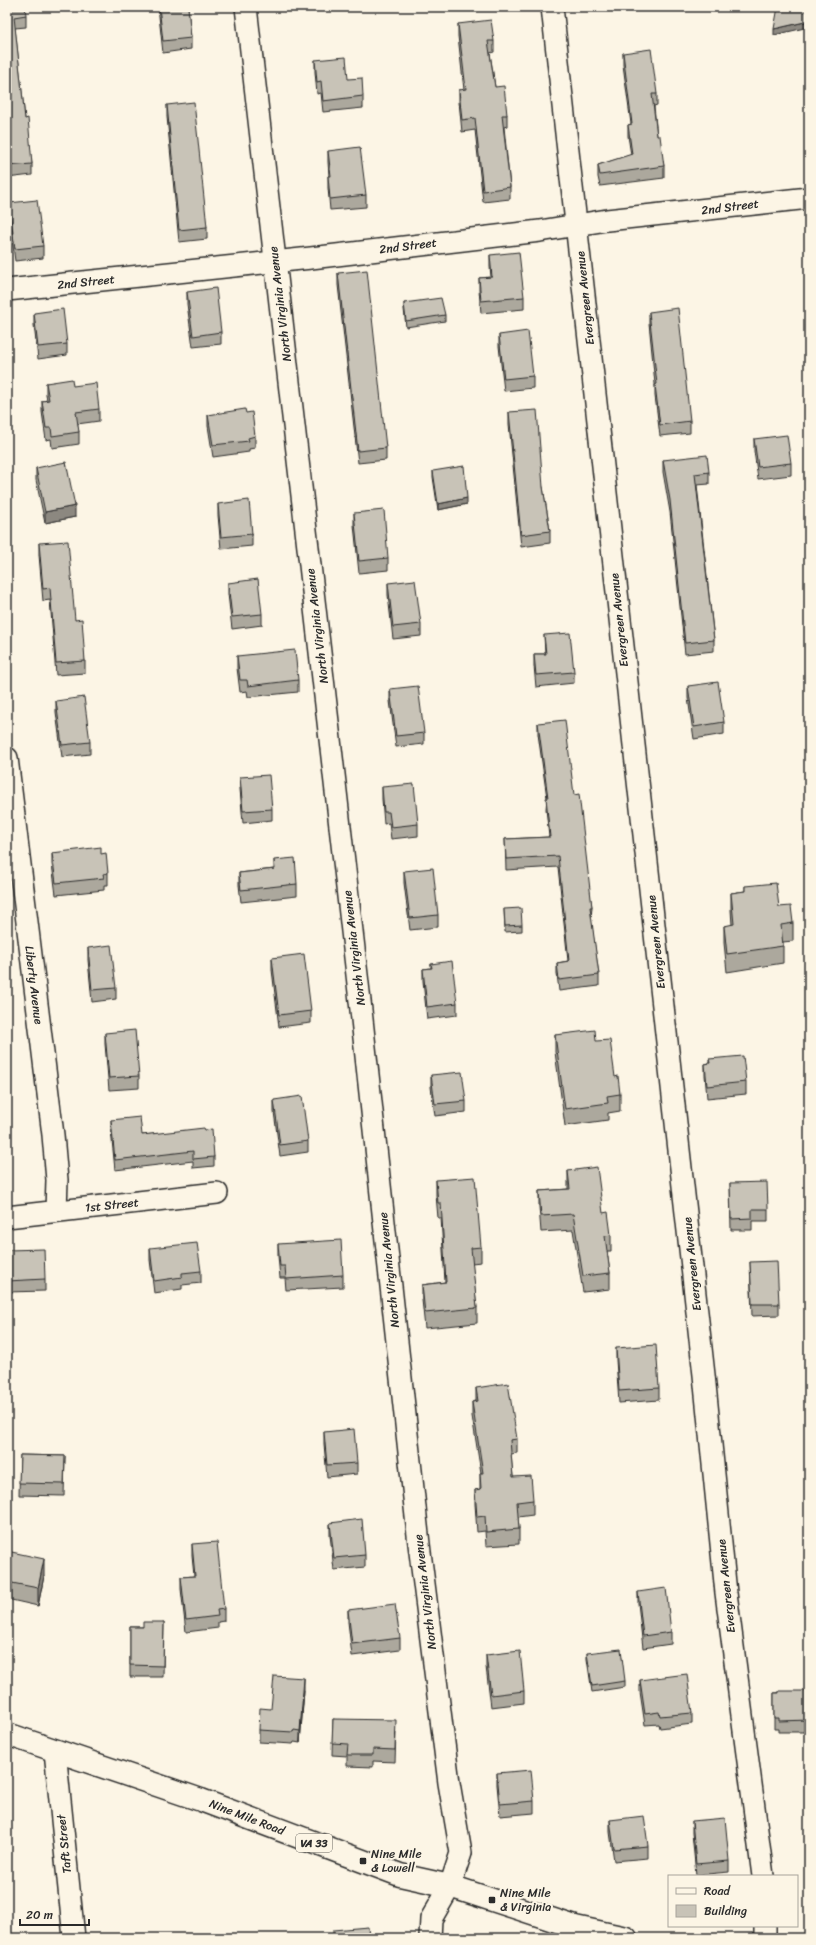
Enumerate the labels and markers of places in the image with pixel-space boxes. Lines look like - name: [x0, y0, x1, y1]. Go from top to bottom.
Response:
- place label: Nine Mile & Lowell: [371, 1843, 422, 1879]
- marker: Nine Mile & Lowell: [358, 1856, 368, 1866]
- place label: Nine Mile & Virginia: [500, 1882, 551, 1918]
- marker: Nine Mile & Virginia: [487, 1895, 497, 1905]

